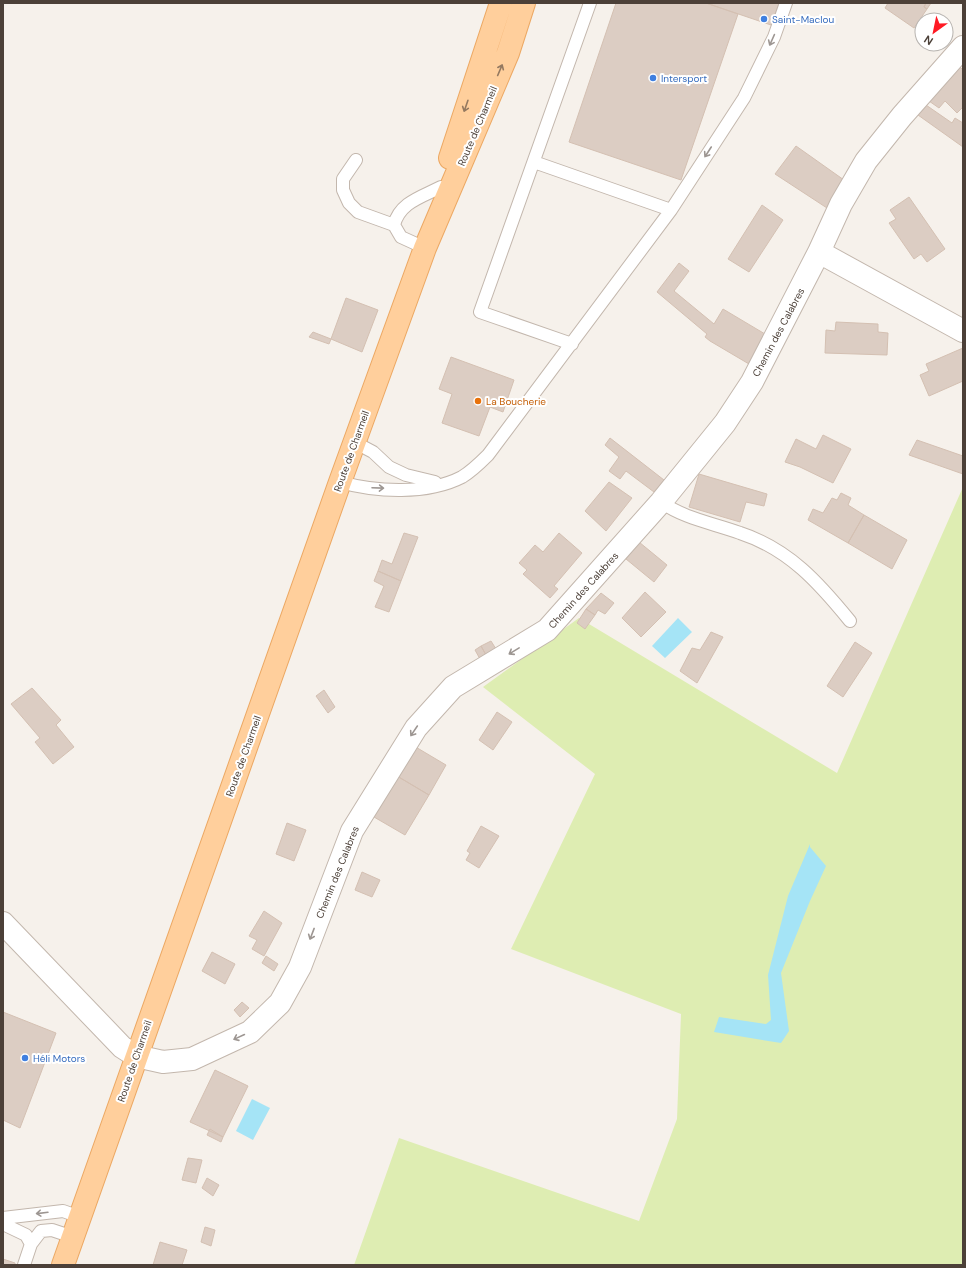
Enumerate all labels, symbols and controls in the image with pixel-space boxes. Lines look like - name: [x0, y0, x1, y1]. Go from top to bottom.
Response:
- north arrow: [914, 12, 954, 52]
- place label: Saint-Maclou: [772, 13, 834, 26]
- marker: Saint-Maclou: [759, 14, 769, 24]
- text: N: [921, 32, 936, 48]
- one-way arrow: [768, 33, 775, 45]
- one-way arrow: [497, 64, 505, 76]
- place label: Intersport: [661, 72, 707, 85]
- marker: Intersport: [648, 73, 658, 83]
- street label: Route de Charmeil: [455, 84, 500, 168]
- one-way arrow: [462, 100, 469, 113]
- one-way arrow: [704, 147, 712, 158]
- street label: Chemin des Calabres: [750, 286, 807, 379]
- place label: La Boucherie: [486, 395, 546, 408]
- marker: La Boucherie: [473, 396, 483, 406]
- street label: Route de Charmeil: [331, 409, 372, 493]
- one-way arrow: [371, 484, 384, 492]
- street label: Chemin des Calabres: [546, 549, 621, 631]
- one-way arrow: [508, 647, 520, 655]
- street label: Route de Charmeil: [223, 714, 264, 798]
- one-way arrow: [410, 726, 418, 737]
- street label: Chemin des Calabres: [313, 824, 362, 920]
- one-way arrow: [308, 928, 316, 940]
- street label: Route de Charmeil: [114, 1019, 155, 1104]
- one-way arrow: [233, 1034, 245, 1041]
- place label: Héli Motors: [33, 1052, 85, 1065]
- marker: Héli Motors: [20, 1053, 30, 1063]
- one-way arrow: [36, 1210, 49, 1217]

